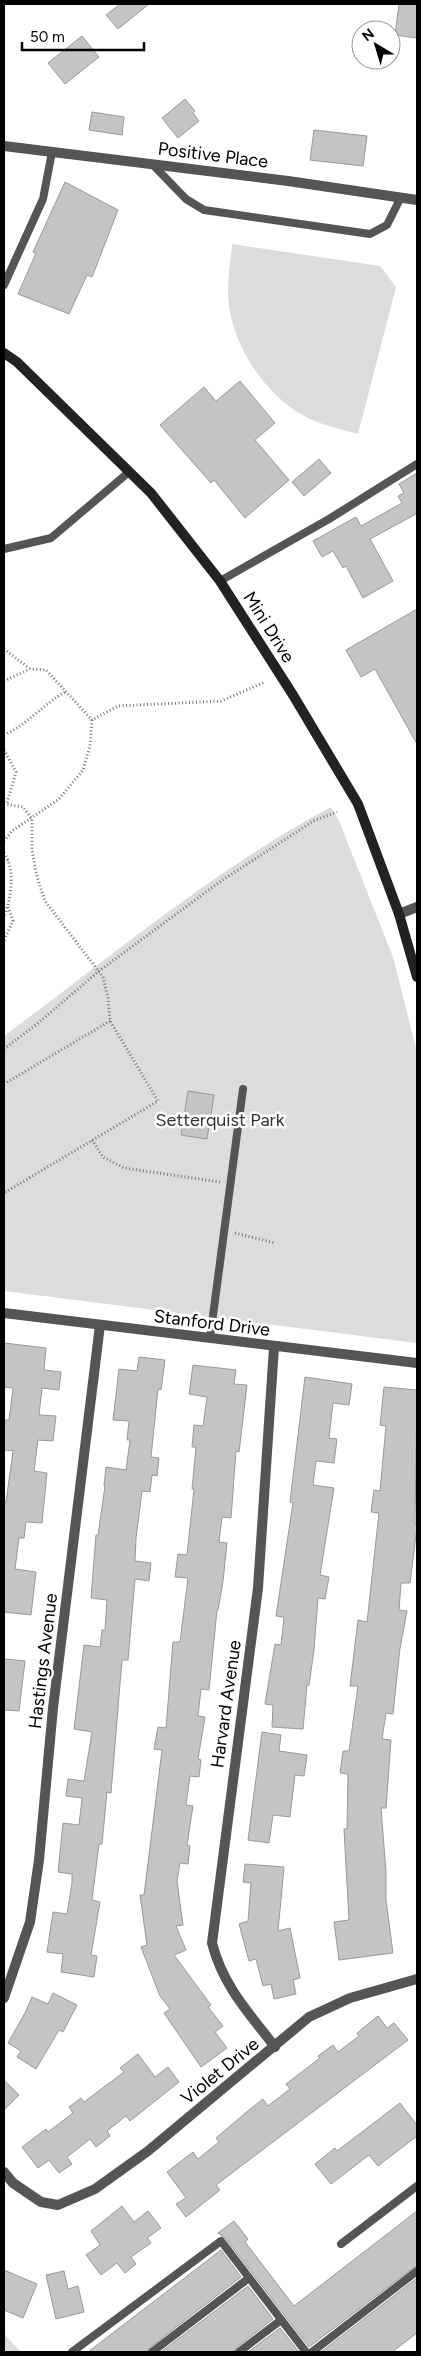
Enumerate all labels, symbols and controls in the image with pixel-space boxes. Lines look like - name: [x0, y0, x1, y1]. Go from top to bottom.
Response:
- scale bar: [22, 20, 145, 52]
- north arrow: [351, 20, 401, 70]
- text: N: [359, 25, 378, 45]
- text: 50 m: [30, 28, 65, 46]
- street label: Positive Place: [157, 137, 269, 173]
- street label: Mini Drive: [239, 587, 300, 667]
- park label: Setterquist Park: [156, 1109, 285, 1131]
- street label: Stanford Drive: [153, 1305, 271, 1341]
- street label: Hastings Avenue: [24, 1592, 62, 1730]
- street label: Harvard Avenue: [206, 1638, 246, 1769]
- street label: Violet Drive: [177, 2033, 263, 2109]

